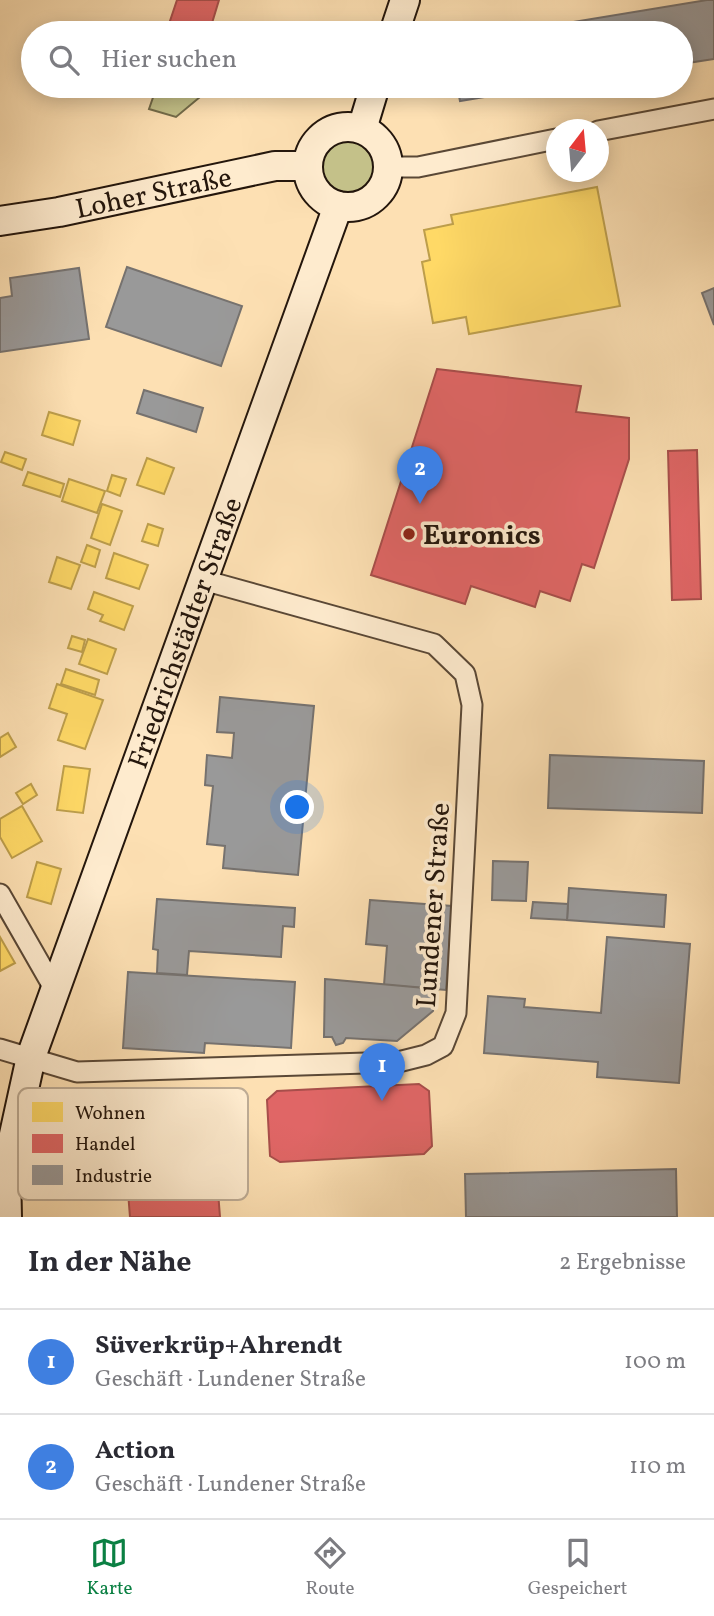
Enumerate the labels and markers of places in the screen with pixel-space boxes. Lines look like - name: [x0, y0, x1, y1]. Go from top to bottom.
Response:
- pin: 2: [397, 446, 443, 504]
- place label: Euronics: [423, 517, 541, 556]
- marker: Euronics: [401, 526, 417, 542]
- pin: 1: [359, 1043, 405, 1101]

